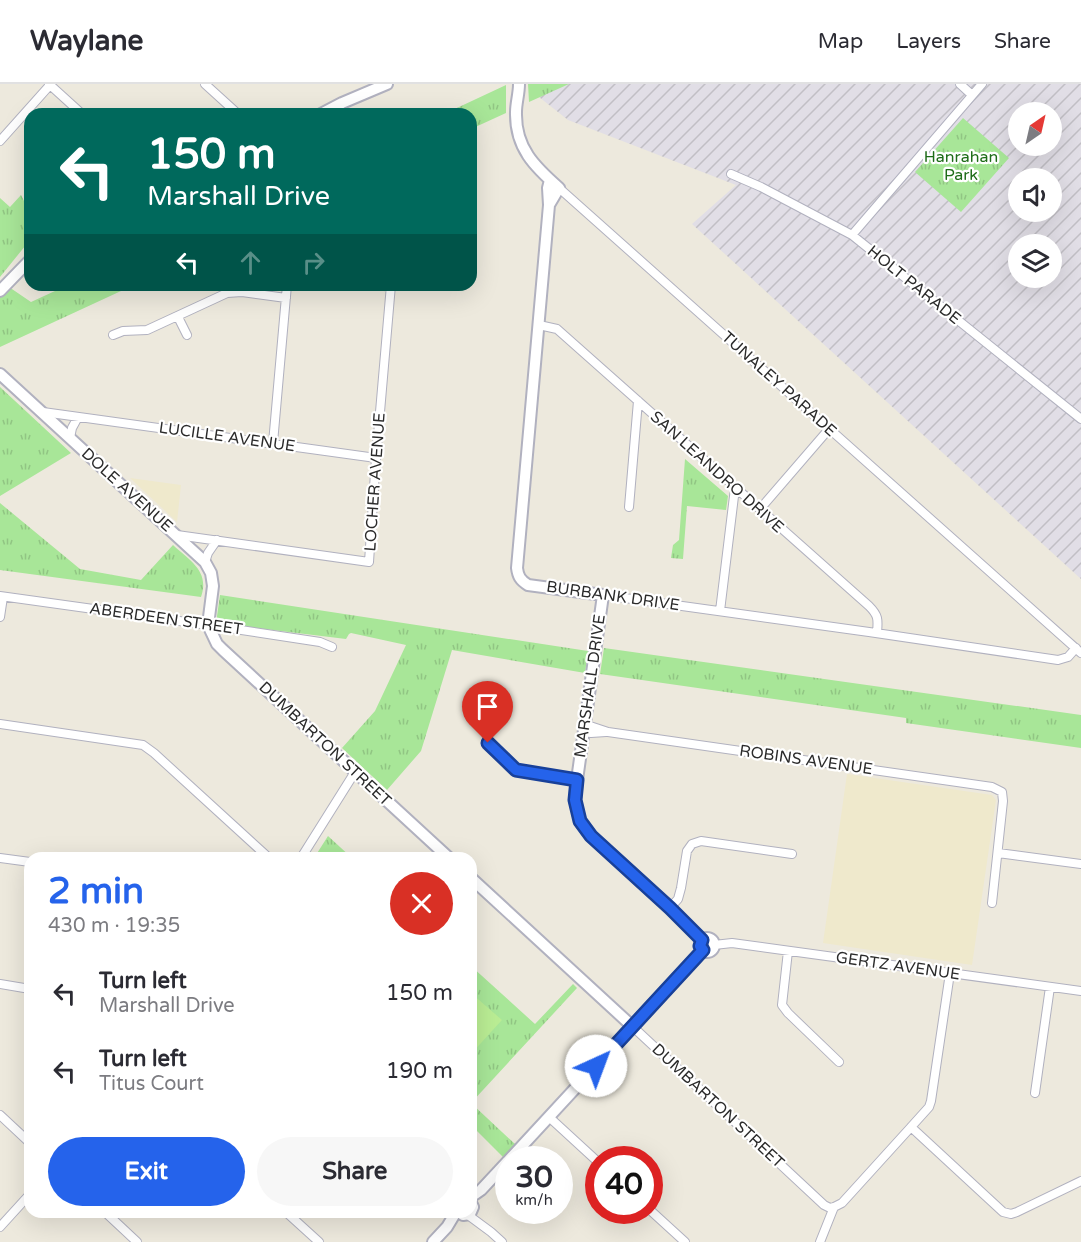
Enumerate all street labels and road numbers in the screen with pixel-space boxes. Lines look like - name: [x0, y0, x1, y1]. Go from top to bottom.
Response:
- street label: HOLT PARADE: [863, 241, 965, 329]
- street label: TUNALEY PARADE: [717, 327, 841, 441]
- street label: SAN LEANDRO DRIVE: [646, 407, 788, 537]
- street label: LOCHER AVENUE: [360, 412, 390, 552]
- street label: LUCILLE AVENUE: [158, 418, 296, 456]
- street label: DOLE AVENUE: [77, 444, 177, 536]
- street label: BURBANK DRIVE: [545, 577, 681, 615]
- street label: ABERDEEN STREET: [88, 598, 244, 640]
- street label: MARSHALL DRIVE: [570, 613, 610, 759]
- street label: DUMBARTON STREET: [255, 677, 396, 811]
- street label: ROBINS AVENUE: [738, 741, 874, 779]
- street label: GERTZ AVENUE: [834, 947, 962, 985]
- street label: DUMBARTON STREET: [648, 1039, 789, 1173]

